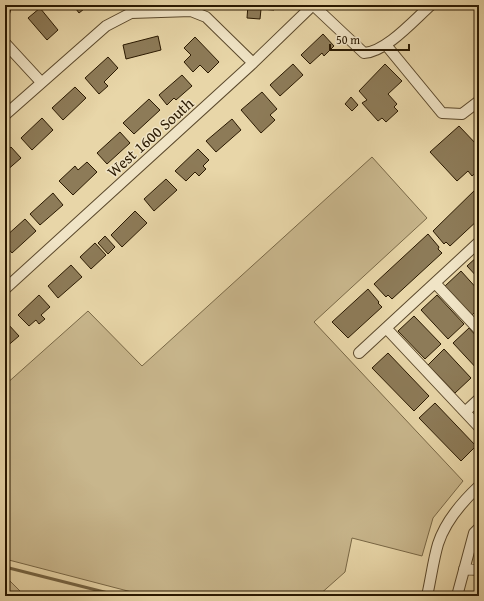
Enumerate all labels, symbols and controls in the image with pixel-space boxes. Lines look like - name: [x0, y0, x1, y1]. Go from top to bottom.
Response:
- scale bar: [330, 26, 409, 52]
- text: 50 m: [336, 31, 360, 48]
- street label: West 1600 South: [101, 91, 199, 183]

